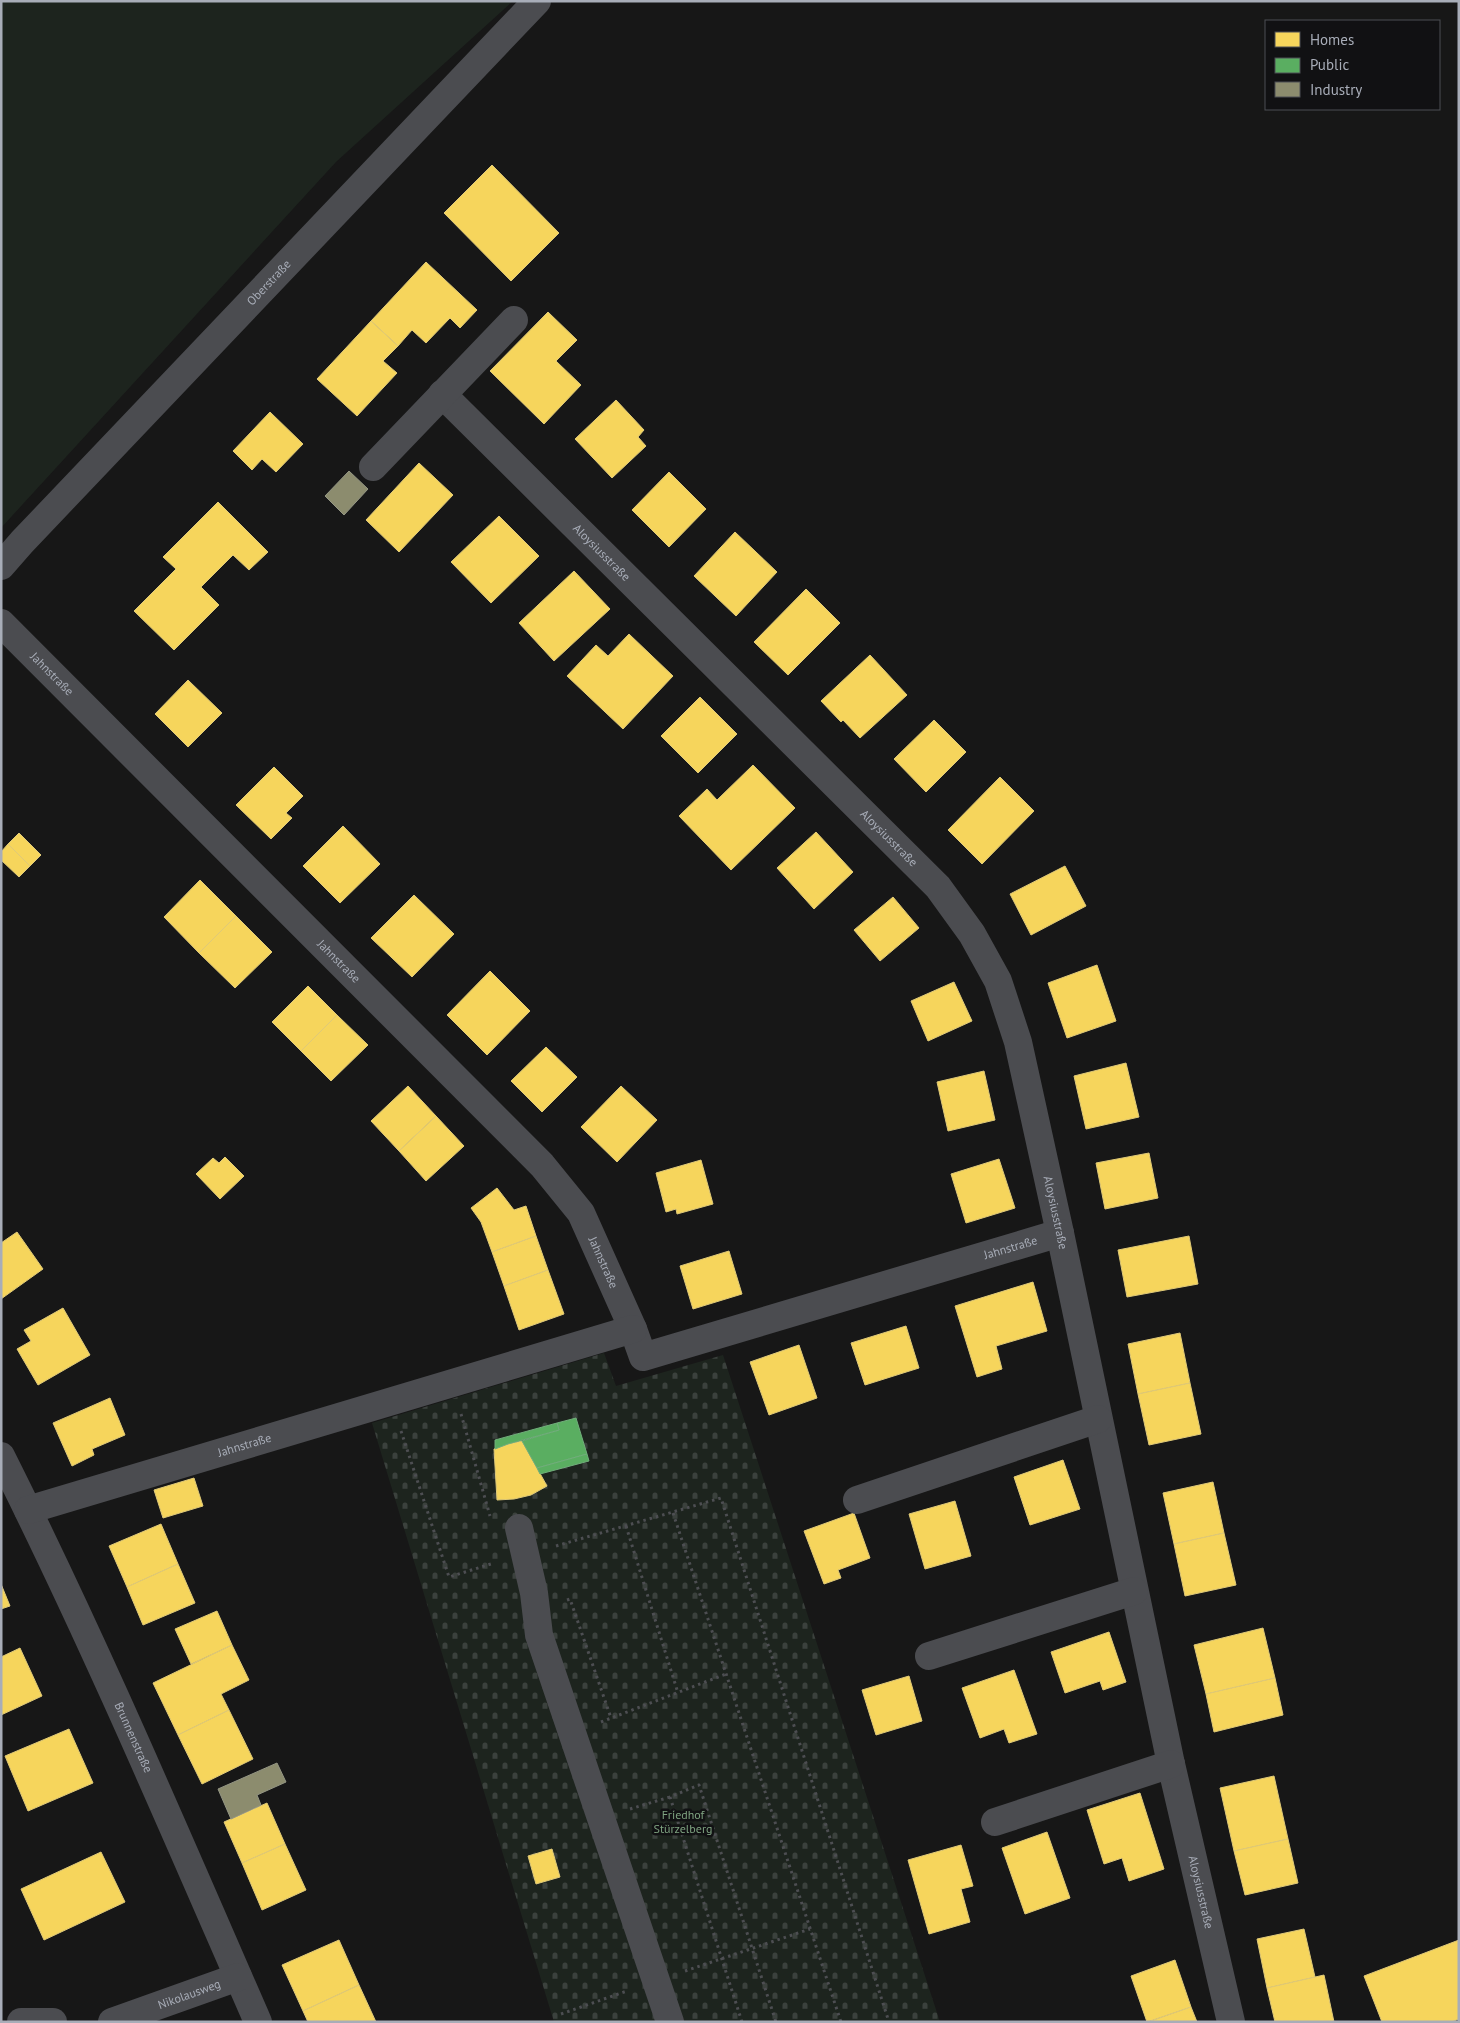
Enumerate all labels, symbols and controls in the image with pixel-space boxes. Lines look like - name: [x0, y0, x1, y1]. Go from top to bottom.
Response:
- legend: [1265, 20, 1440, 110]
- text: Homes: [1310, 30, 1354, 49]
- text: Public: [1310, 55, 1349, 74]
- text: Industry: [1310, 80, 1362, 99]
- street label: Oberstraße: [243, 256, 294, 308]
- street label: Aloysiusstraße: [570, 521, 634, 584]
- street label: Jahnstraße: [27, 648, 77, 698]
- street label: Aloysiusstraße: [857, 806, 921, 869]
- street label: Jahnstraße: [314, 935, 364, 986]
- street label: Aloysiusstraße: [1041, 1174, 1071, 1251]
- street label: Jahnstraße: [981, 1232, 1039, 1263]
- street label: Jahnstraße: [585, 1233, 622, 1291]
- street label: Jahnstraße: [215, 1430, 273, 1460]
- street label: Brunnenstraße: [111, 1700, 156, 1775]
- park label: Friedhof Stürzelberg: [654, 1807, 712, 1836]
- street label: Aloysiusstraße: [1186, 1854, 1217, 1930]
- street label: Nikolausweg: [156, 1976, 222, 2012]

